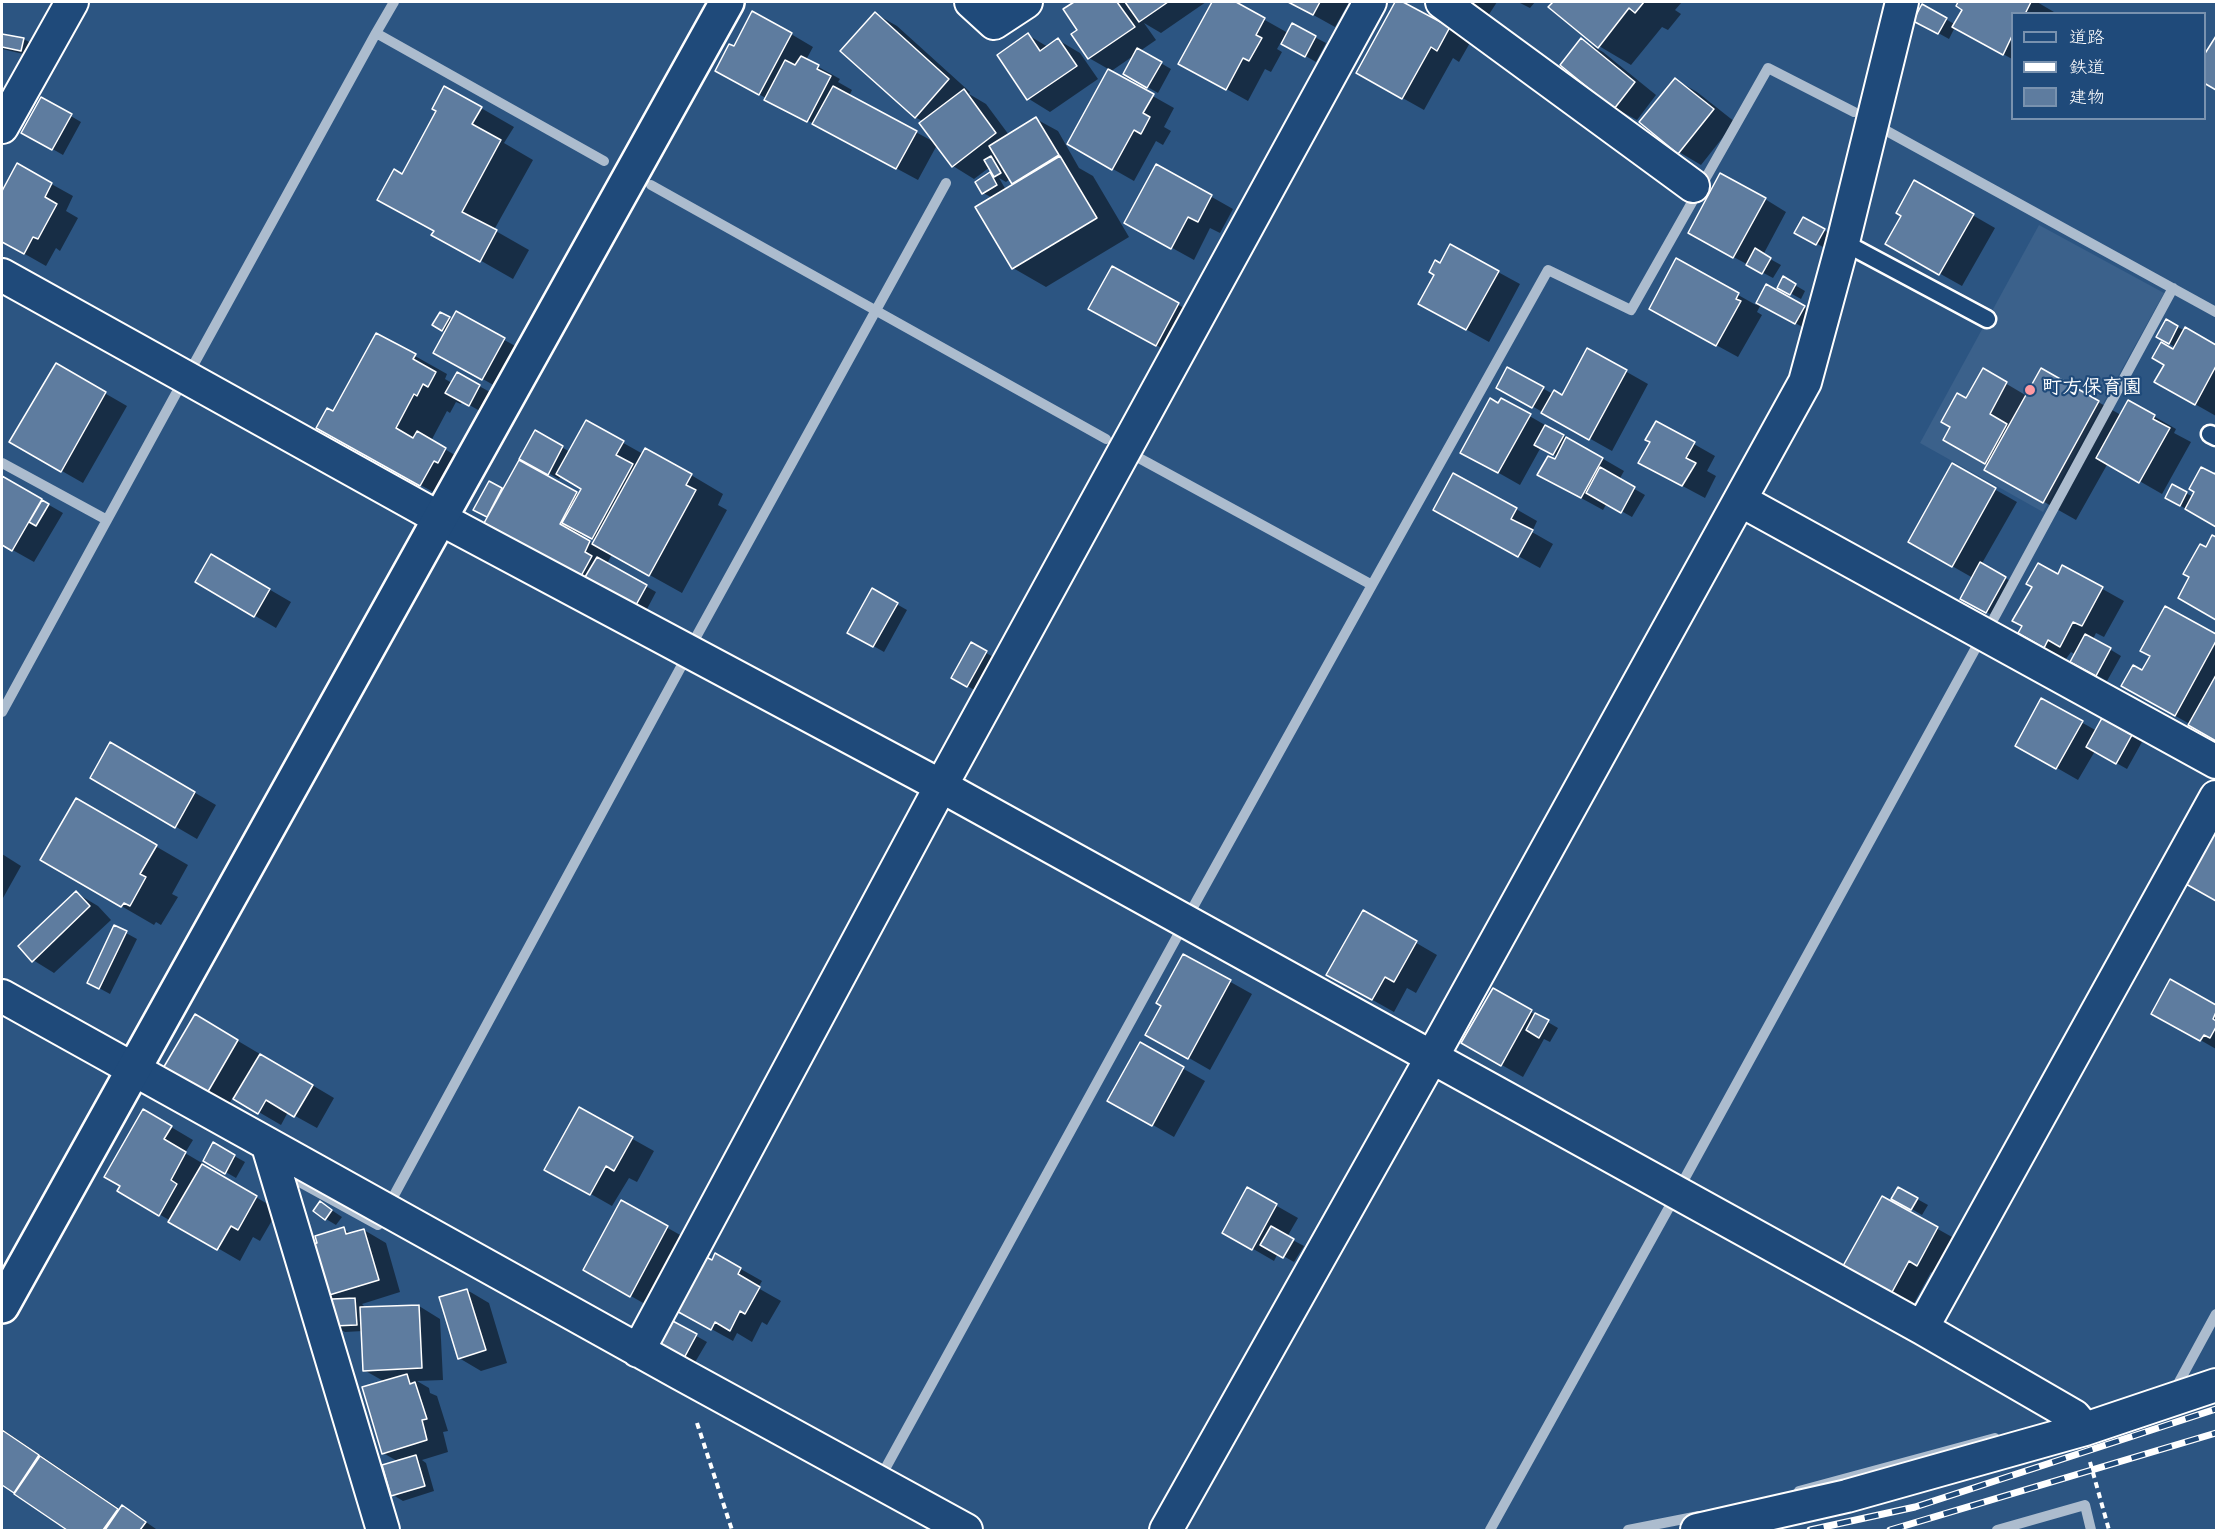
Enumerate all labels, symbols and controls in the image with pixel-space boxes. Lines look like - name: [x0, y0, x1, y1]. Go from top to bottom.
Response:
- legend: [2011, 12, 2206, 120]
- text: 道路: [2069, 24, 2105, 53]
- text: 鉄道: [2069, 54, 2105, 83]
- text: 建物: [2069, 84, 2105, 113]
- place label: 町方保育園: [2042, 378, 2142, 402]
- marker: 町方保育園: [2023, 383, 2037, 397]

